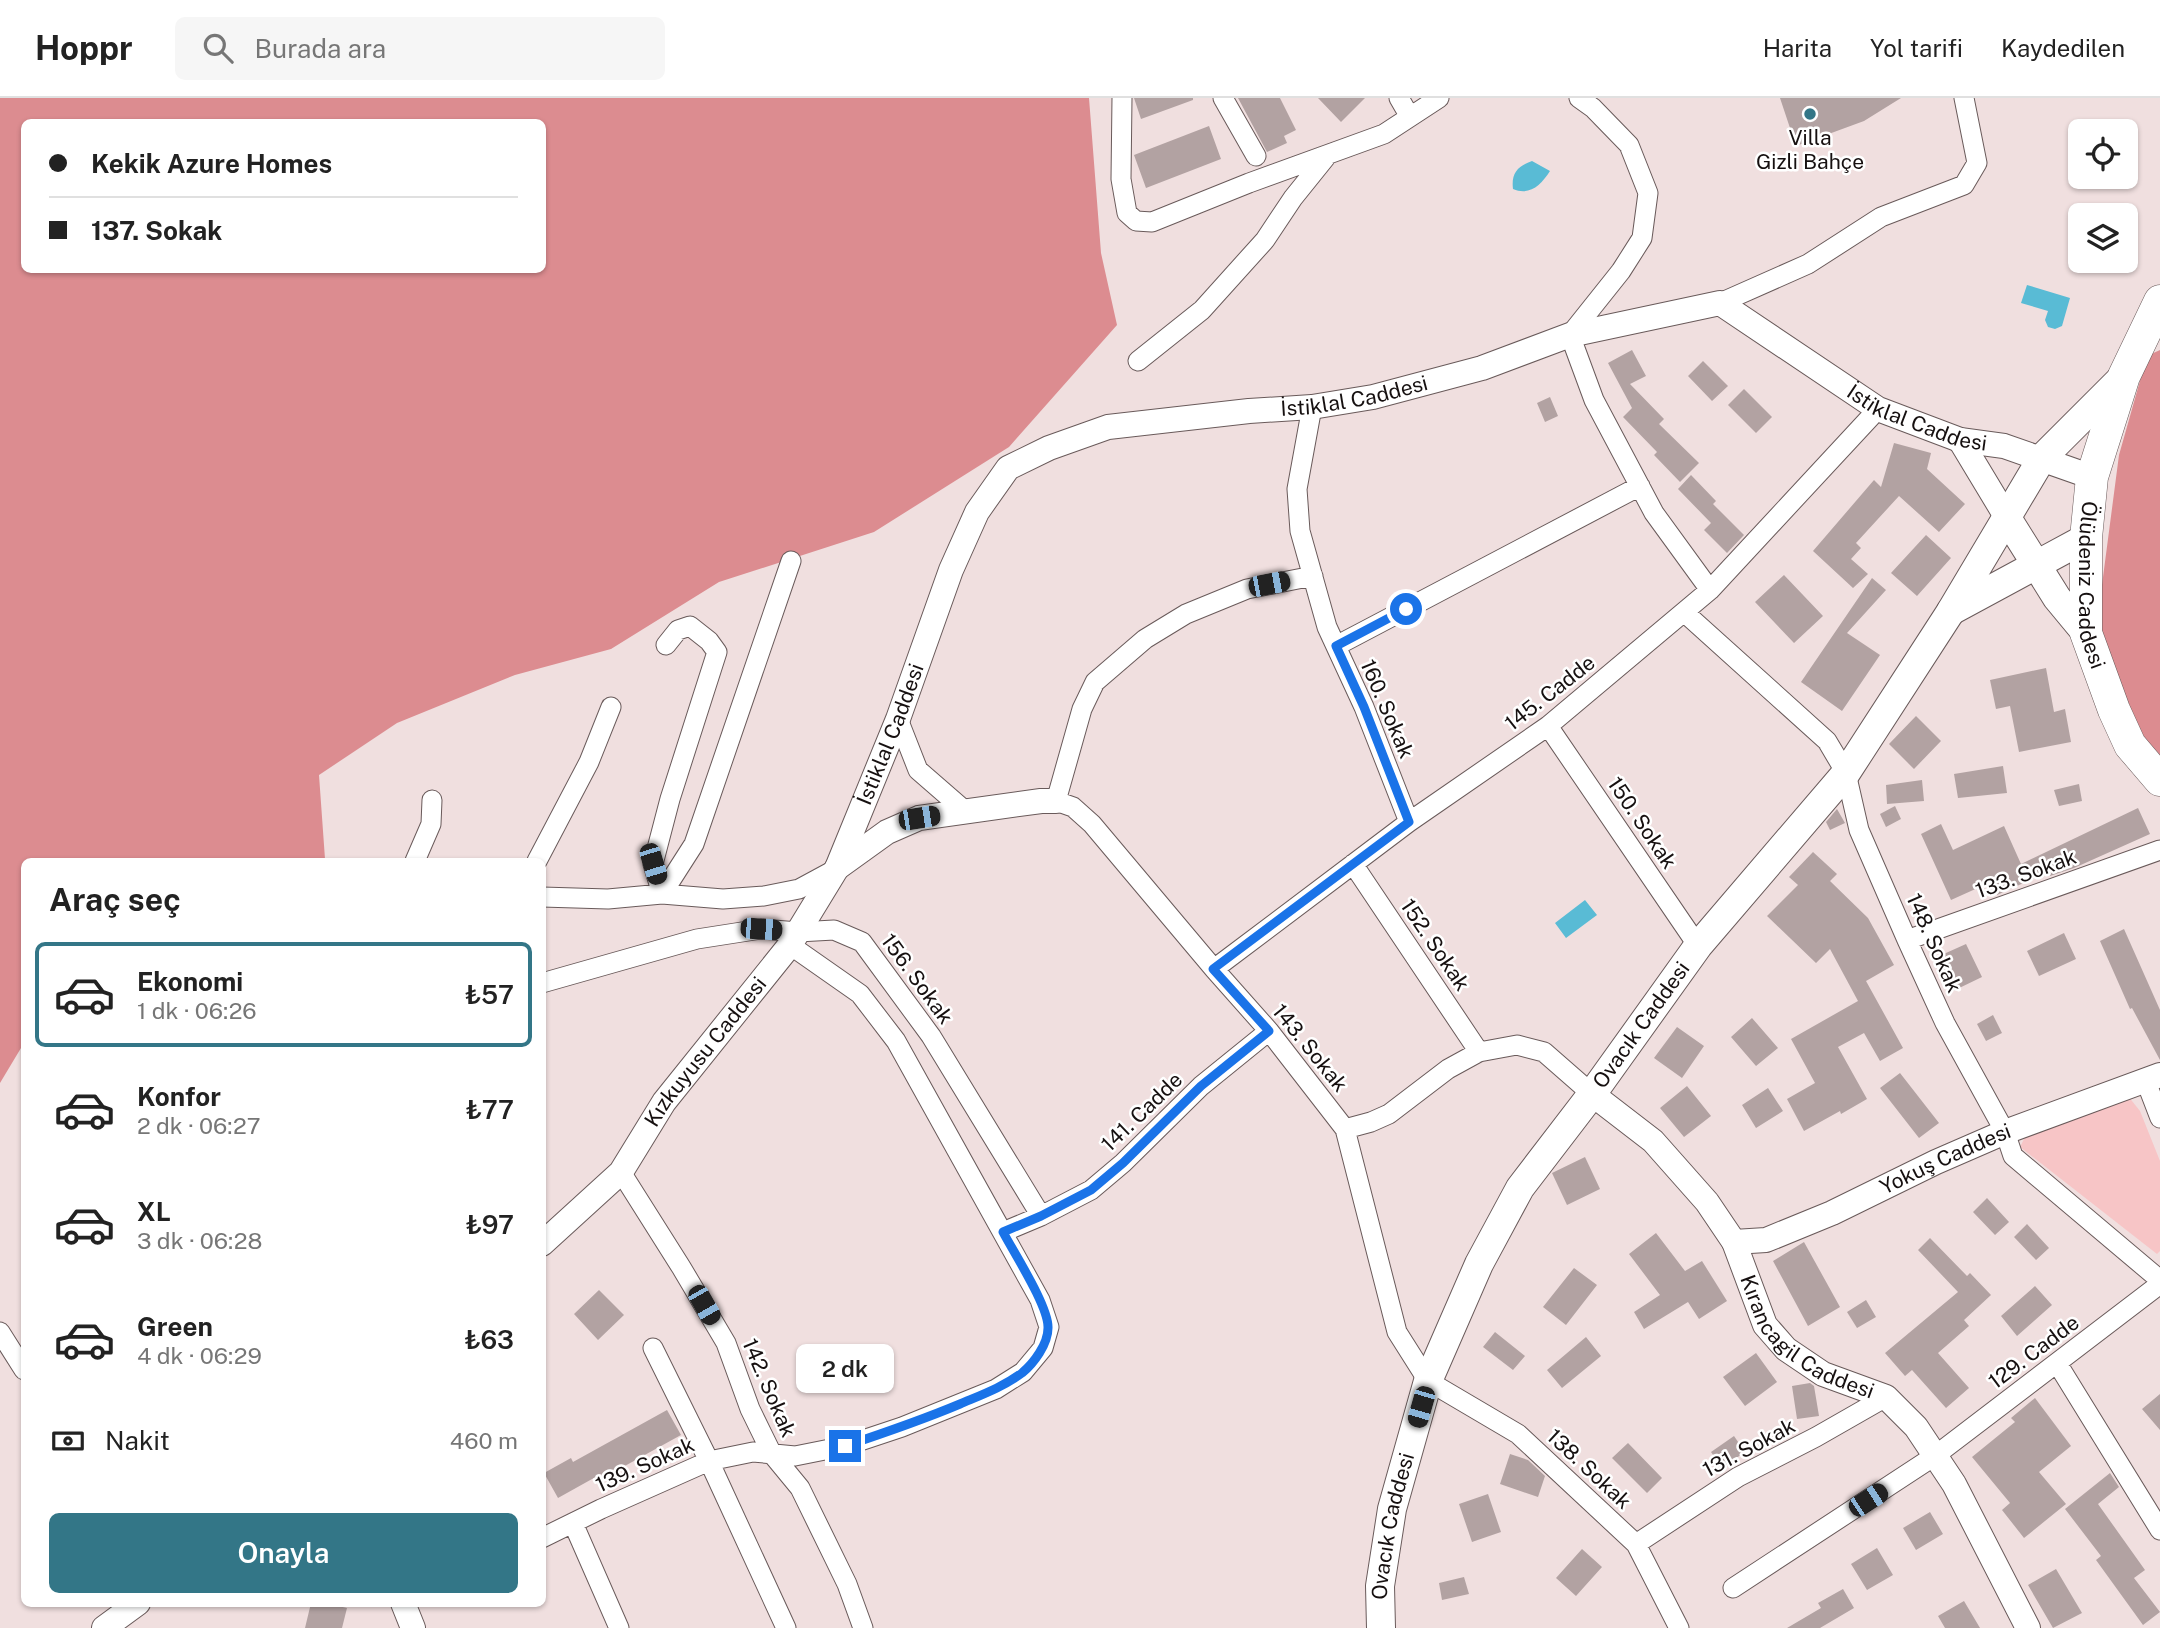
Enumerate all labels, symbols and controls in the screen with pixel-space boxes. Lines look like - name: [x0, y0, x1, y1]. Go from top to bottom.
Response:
- search box: [175, 17, 665, 80]
- text: Hoppr: [35, 29, 133, 67]
- icon: search: [199, 29, 237, 67]
- text: Burada ara: [255, 33, 386, 64]
- text: Harita: [1763, 34, 1832, 62]
- text: Yol tarifi: [1870, 34, 1963, 62]
- text: Kaydedilen: [2001, 34, 2125, 62]
- marker: Villa Gizli Bahçe: [1802, 106, 1818, 122]
- map controls: [2068, 119, 2138, 273]
- button: locate: [2068, 119, 2138, 189]
- place label: Villa Gizli Bahçe: [1756, 125, 1864, 174]
- text: Kekik Azure Homes: [91, 148, 332, 179]
- button: layers: [2068, 203, 2138, 273]
- text: 137. Sokak: [91, 215, 222, 246]
- street label: İstiklal Caddesi: [1280, 370, 1430, 421]
- street label: İstiklal Caddesi: [1842, 379, 1989, 456]
- street label: Ölüdeniz Caddesi: [2074, 500, 2111, 672]
- car: [1247, 570, 1292, 598]
- route start: [1390, 593, 1422, 625]
- street label: 145. Cadde: [1500, 650, 1600, 736]
- street label: 160. Sokak: [1355, 656, 1420, 762]
- street label: İstiklal Caddesi: [851, 660, 929, 808]
- street label: 150. Sokak: [1603, 772, 1682, 874]
- car: [897, 804, 942, 832]
- car: [637, 841, 670, 887]
- street label: 133. Sokak: [1972, 844, 2080, 903]
- text: Araç seç: [49, 881, 181, 918]
- street label: 148. Sokak: [1902, 889, 1967, 996]
- street label: 152. Sokak: [1396, 894, 1475, 995]
- car: [740, 917, 783, 941]
- street label: 156. Sokak: [876, 929, 959, 1029]
- street label: Ovacık Caddesi: [1587, 957, 1695, 1093]
- icon: car: [53, 963, 116, 1026]
- text: Ekonomi: [137, 966, 243, 997]
- street label: Kızkuyusu Caddesi: [639, 972, 771, 1131]
- text: ₺57: [465, 979, 514, 1010]
- text: 1 dk · 06:26: [137, 997, 257, 1024]
- street label: 143. Sokak: [1267, 999, 1353, 1097]
- street label: 141. Cadde: [1096, 1067, 1187, 1156]
- icon: car: [53, 1078, 116, 1141]
- text: Konfor: [137, 1081, 221, 1112]
- text: ₺77: [466, 1094, 514, 1125]
- text: 2 dk · 06:27: [137, 1112, 261, 1139]
- street label: Yokuş Caddesi: [1876, 1118, 2014, 1200]
- icon: car: [53, 1193, 116, 1256]
- text: XL: [137, 1196, 171, 1227]
- text: ₺97: [466, 1209, 514, 1240]
- text: 3 dk · 06:28: [137, 1227, 262, 1254]
- street label: Kırancagil Caddesi: [1735, 1271, 1878, 1404]
- car: [685, 1282, 724, 1328]
- icon: car: [53, 1308, 116, 1371]
- street label: 129. Cadde: [1984, 1309, 2084, 1394]
- text: Green: [137, 1311, 213, 1342]
- text: ₺63: [465, 1324, 514, 1355]
- street label: 142. Sokak: [737, 1335, 802, 1441]
- text: 4 dk · 06:29: [137, 1342, 262, 1369]
- callout: 2 dk: [796, 1344, 894, 1394]
- text: 2 dk: [822, 1355, 868, 1382]
- car: [1406, 1384, 1437, 1430]
- street label: 131. Sokak: [1698, 1413, 1799, 1482]
- icon: cash: [49, 1422, 87, 1460]
- street label: 138. Sokak: [1542, 1423, 1637, 1514]
- text: Nakit: [105, 1425, 170, 1456]
- text: 460 m: [450, 1427, 518, 1454]
- route end: [829, 1430, 861, 1462]
- street label: 139. Sokak: [592, 1432, 698, 1497]
- street label: Ovacık Caddesi: [1367, 1450, 1419, 1600]
- car: [1845, 1480, 1892, 1520]
- button: Onayla: [49, 1513, 518, 1593]

